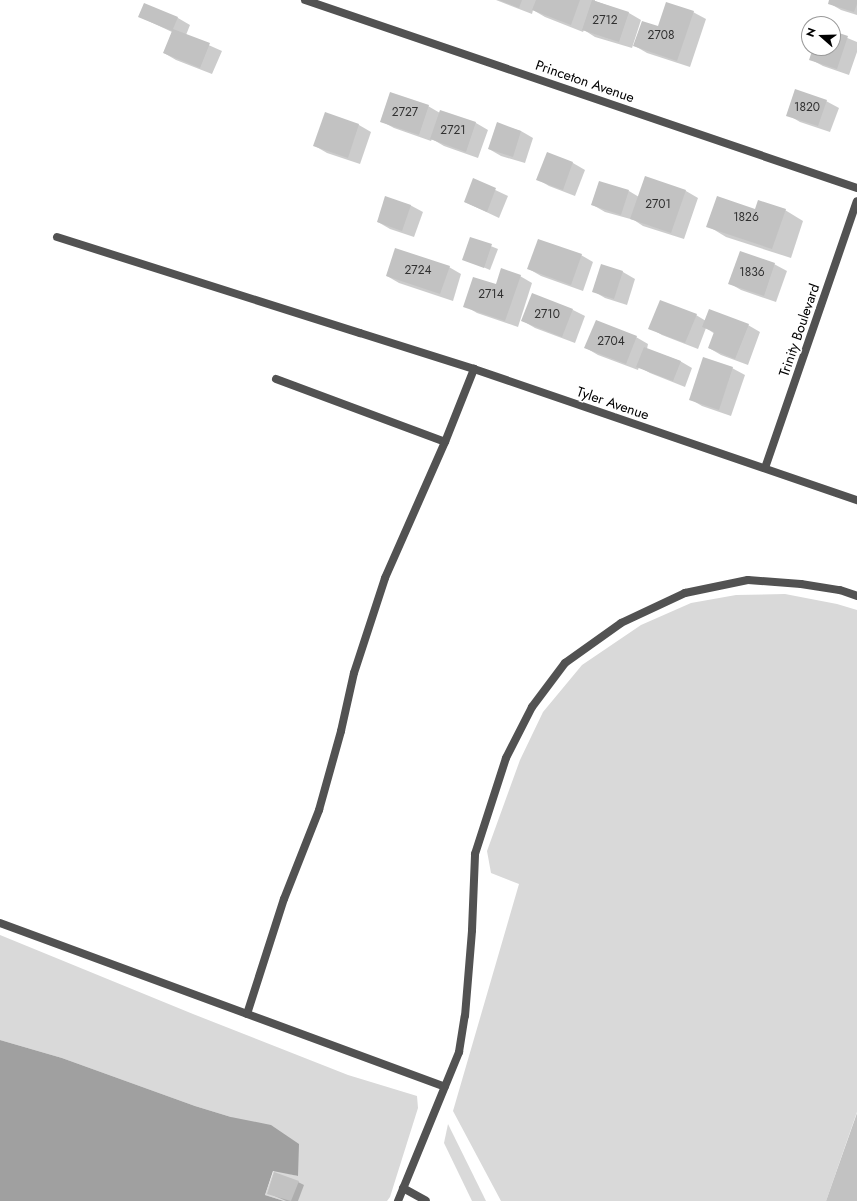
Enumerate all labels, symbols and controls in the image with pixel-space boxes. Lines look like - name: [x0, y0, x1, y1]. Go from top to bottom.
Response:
- house number: 2712: [592, 14, 618, 28]
- north arrow: [801, 16, 841, 56]
- text: N: [802, 25, 820, 39]
- house number: 2708: [648, 29, 674, 43]
- street label: Princeton Avenue: [533, 56, 637, 106]
- house number: 1820: [794, 101, 820, 115]
- house number: 2727: [392, 106, 418, 120]
- house number: 2721: [440, 124, 466, 138]
- house number: 2701: [645, 198, 671, 212]
- house number: 1826: [733, 211, 759, 225]
- house number: 2724: [405, 264, 431, 278]
- house number: 1836: [739, 266, 765, 280]
- street label: Trinity Boulevard: [775, 281, 823, 379]
- house number: 2714: [478, 288, 504, 302]
- house number: 2710: [534, 308, 560, 322]
- house number: 2704: [597, 335, 625, 349]
- street label: Tyler Avenue: [575, 383, 651, 423]

